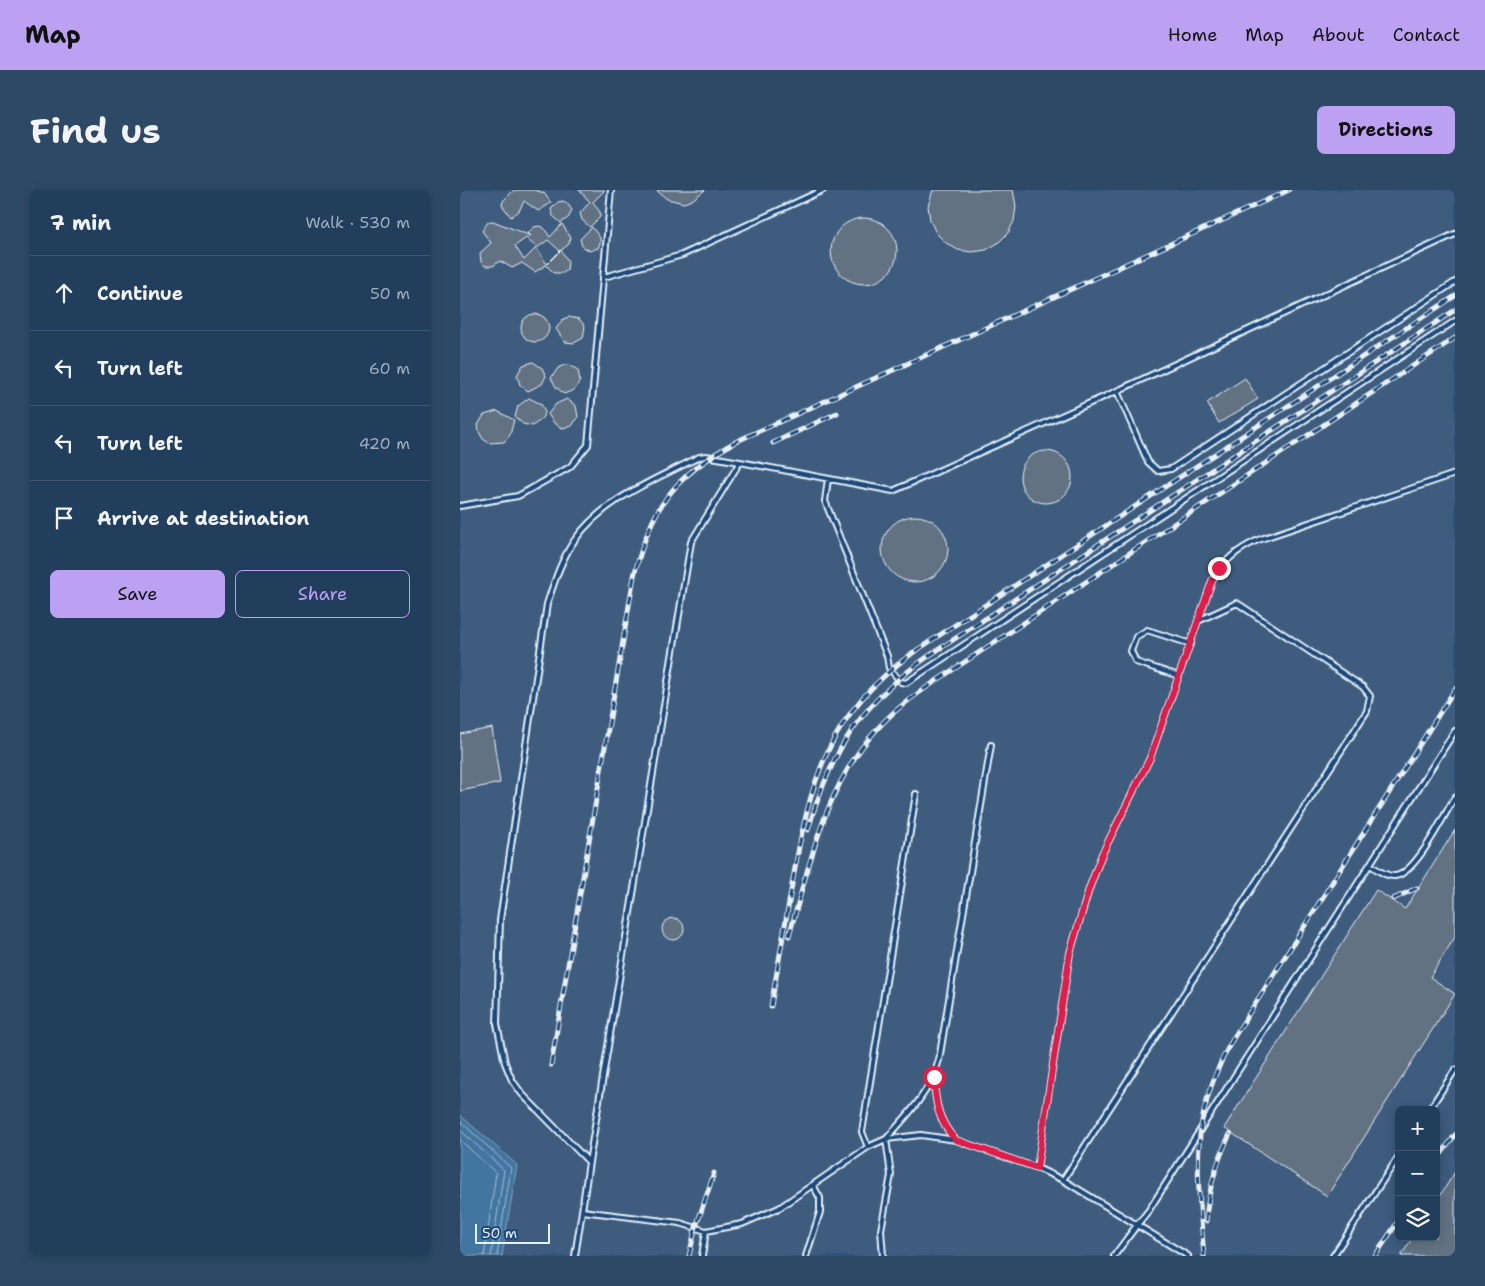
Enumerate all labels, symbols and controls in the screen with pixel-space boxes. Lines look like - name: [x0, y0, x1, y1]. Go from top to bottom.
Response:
- text: Map: [25, 19, 81, 51]
- text: Home: [1168, 23, 1217, 47]
- text: Map: [1245, 23, 1284, 47]
- text: About: [1312, 23, 1365, 47]
- text: Contact: [1393, 23, 1460, 47]
- button: Directions: [1317, 106, 1455, 154]
- text: Find us: [30, 107, 161, 154]
- text: 7 min: [50, 209, 111, 237]
- text: Walk · 530 m: [306, 212, 410, 233]
- icon: ahead: [50, 279, 78, 307]
- text: Continue: [97, 281, 183, 306]
- text: 50 m: [370, 283, 410, 304]
- icon: left: [50, 354, 78, 382]
- text: Turn left: [97, 356, 183, 381]
- text: 60 m: [369, 358, 410, 379]
- icon: left: [50, 429, 78, 457]
- text: Turn left: [97, 431, 183, 456]
- text: 420 m: [359, 433, 410, 454]
- icon: arrive: [50, 504, 78, 532]
- text: Arrive at destination: [97, 506, 309, 531]
- route end: [1208, 557, 1231, 580]
- button: Save: [50, 570, 225, 618]
- button: Share: [235, 570, 410, 618]
- route start: [923, 1066, 946, 1089]
- map controls: [1395, 1106, 1440, 1241]
- button: +: [1395, 1106, 1440, 1151]
- button: −: [1395, 1151, 1440, 1196]
- button: layers: [1395, 1196, 1440, 1241]
- scale bar: [475, 1221, 550, 1244]
- text: 50 m: [482, 1224, 517, 1242]

